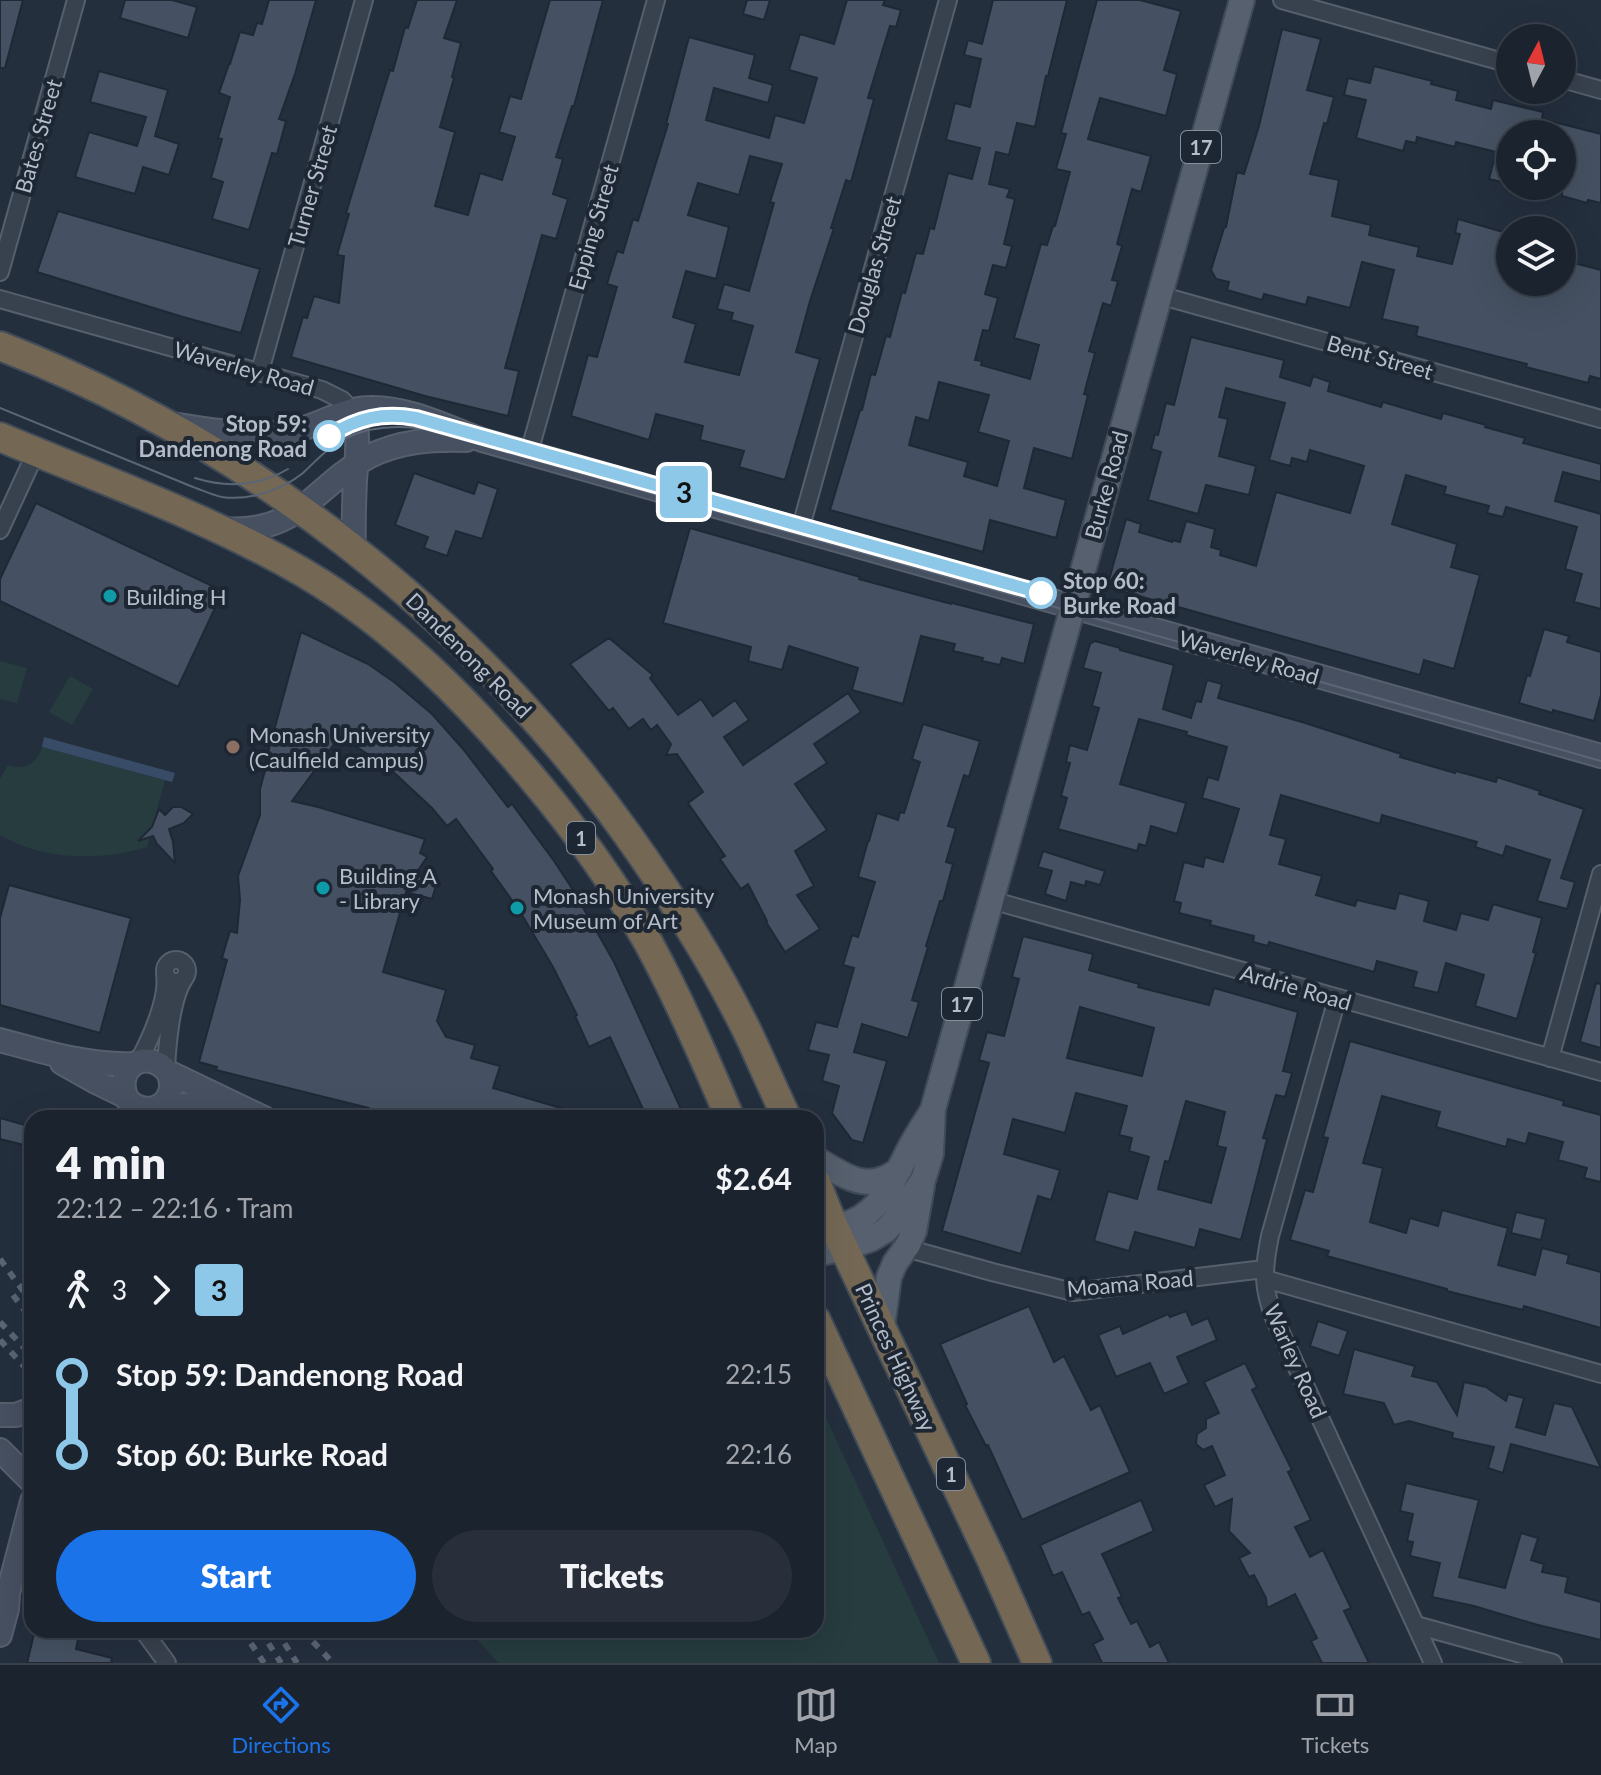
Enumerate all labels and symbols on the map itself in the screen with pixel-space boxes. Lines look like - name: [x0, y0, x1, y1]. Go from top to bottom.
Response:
- north arrow: [1496, 24, 1576, 104]
- street label: Bates Street: [9, 76, 67, 196]
- street label: Turner Street: [282, 122, 342, 250]
- road number: 17: [1181, 131, 1221, 163]
- street label: Epping Street: [562, 161, 624, 293]
- street label: Douglas Street: [841, 193, 907, 337]
- street label: Bent Street: [1324, 329, 1436, 385]
- street label: Waverley Road: [171, 335, 317, 401]
- place label: Stop 59: Dandenong Road: [139, 410, 307, 462]
- marker: Stop 59: Dandenong Road: [314, 421, 344, 451]
- street label: Burke Road: [1079, 428, 1133, 542]
- line badge: 3: [658, 466, 710, 518]
- place label: Stop 60: Burke Road: [1063, 567, 1176, 619]
- marker: Stop 60: Burke Road: [1026, 578, 1056, 608]
- place label: Building H: [126, 583, 226, 610]
- marker: Building H: [101, 587, 119, 605]
- street label: Dandenong Road: [401, 587, 537, 723]
- street label: Waverley Road: [1176, 624, 1322, 690]
- place label: Monash University (Caulfield campus): [249, 721, 431, 773]
- marker: Monash University (Caulfield campus): [224, 738, 242, 756]
- road number: 1: [567, 822, 595, 854]
- place label: Building A - Library: [339, 862, 437, 914]
- marker: Building A - Library: [314, 879, 332, 897]
- place label: Monash University Museum of Art: [533, 882, 715, 934]
- marker: Monash University Museum of Art: [508, 899, 526, 917]
- street label: Ardrie Road: [1237, 958, 1355, 1016]
- road number: 17: [942, 988, 982, 1020]
- street label: Moama Road: [1066, 1264, 1194, 1302]
- street label: Princes Highway: [850, 1279, 942, 1436]
- street label: Warley Road: [1259, 1300, 1333, 1422]
- road number: 1: [937, 1458, 965, 1490]

